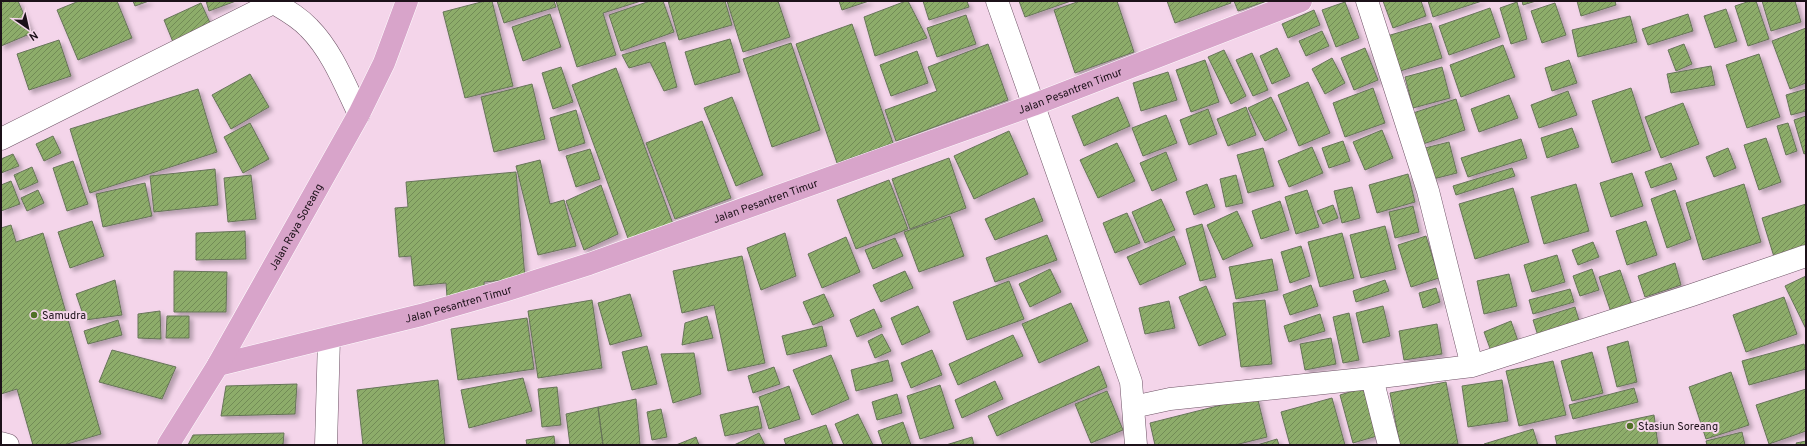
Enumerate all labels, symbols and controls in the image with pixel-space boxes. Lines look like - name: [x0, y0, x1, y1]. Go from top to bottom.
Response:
- north arrow: [8, 8, 48, 48]
- text: N: [26, 27, 40, 43]
- street label: Jalan Pesantren Timur: [1016, 65, 1125, 118]
- street label: Jalan Pesantren Timur: [711, 176, 821, 227]
- street label: Jalan Raya Soreang: [267, 181, 327, 273]
- street label: Jalan Pesantren Timur: [404, 283, 515, 327]
- place label: Samudra: [42, 309, 86, 323]
- marker: Samudra: [29, 310, 39, 320]
- place label: Stasiun Soreang: [1638, 420, 1718, 434]
- marker: Stasiun Soreang: [1625, 421, 1635, 431]

